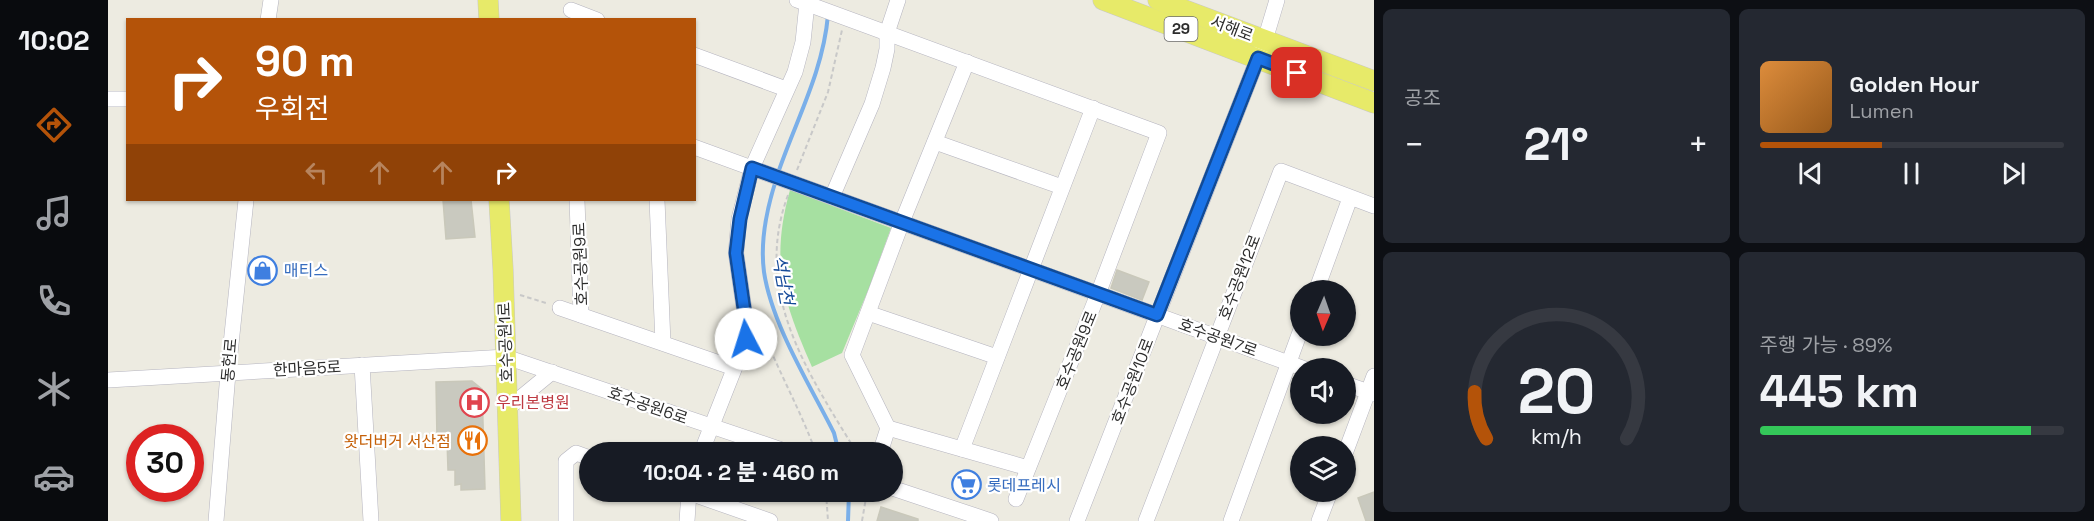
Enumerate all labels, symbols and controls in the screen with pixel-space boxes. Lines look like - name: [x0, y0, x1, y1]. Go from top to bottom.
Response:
- street label: 서해로: [1207, 11, 1256, 46]
- road number: 29: [1164, 17, 1198, 41]
- text: 10:02: [18, 23, 90, 58]
- text: 90 m: [255, 35, 355, 88]
- icon: right: [156, 42, 234, 120]
- pin: [1271, 47, 1322, 98]
- icon: arrive: [1280, 56, 1313, 89]
- text: Golden Hour: [1850, 70, 1979, 98]
- text: 공조: [1404, 85, 1441, 111]
- text: 우회전: [255, 91, 330, 126]
- text: Lumen: [1850, 98, 1914, 124]
- icon: directions: [33, 104, 75, 146]
- text: 21°: [1524, 116, 1589, 173]
- text: −: [1404, 124, 1424, 166]
- text: +: [1688, 124, 1709, 166]
- icon: left: [300, 156, 333, 189]
- icon: ahead: [363, 156, 396, 189]
- icon: ahead: [426, 156, 459, 189]
- icon: right: [489, 156, 522, 189]
- icon: previous: [1794, 157, 1827, 190]
- icon: pause: [1895, 157, 1928, 190]
- icon: next: [1997, 157, 2030, 190]
- icon: music: [33, 192, 75, 234]
- street label: 호수공원9로: [569, 222, 592, 306]
- street label: 호수공원12로: [1214, 231, 1265, 323]
- water label: 석남천: [768, 253, 800, 309]
- shop icon: 매티스: [247, 254, 279, 286]
- place label: 매티스: [284, 260, 328, 281]
- icon: phone: [33, 280, 75, 322]
- north arrow: [1290, 280, 1356, 346]
- map controls: [1290, 280, 1356, 502]
- street label: 호수공원1로: [494, 301, 517, 382]
- position arrow: [714, 307, 778, 371]
- street label: 호수공원9로: [1051, 307, 1102, 393]
- street label: 호수공원7로: [1175, 313, 1261, 362]
- text: 주행 가능 · 89%: [1760, 332, 1892, 358]
- street label: 호수공원10로: [1106, 335, 1159, 427]
- street label: 동헌로: [217, 337, 242, 383]
- text: 20: [1517, 352, 1595, 431]
- street label: 한마음5로: [272, 356, 342, 381]
- button: sound: [1290, 358, 1356, 424]
- text: 445 km: [1760, 363, 1919, 420]
- icon: climate: [33, 368, 75, 410]
- street label: 호수공원6로: [605, 382, 691, 429]
- hospital icon: 우리본병원: [459, 386, 491, 418]
- place label: 우리본병원: [496, 392, 570, 413]
- text: km/h: [1531, 423, 1582, 450]
- speed limit sign: 30: [126, 424, 204, 502]
- restaurant icon: 왓더버거 서산점: [456, 425, 488, 457]
- place label: 왓더버거 서산점: [344, 431, 451, 452]
- button: layers: [1290, 436, 1356, 502]
- icon: car: [33, 456, 75, 498]
- text: 10:04 · 2 분 · 460 m: [643, 458, 839, 486]
- supermarket icon: 롯데프레시: [950, 469, 982, 501]
- place label: 롯데프레시: [987, 475, 1061, 496]

